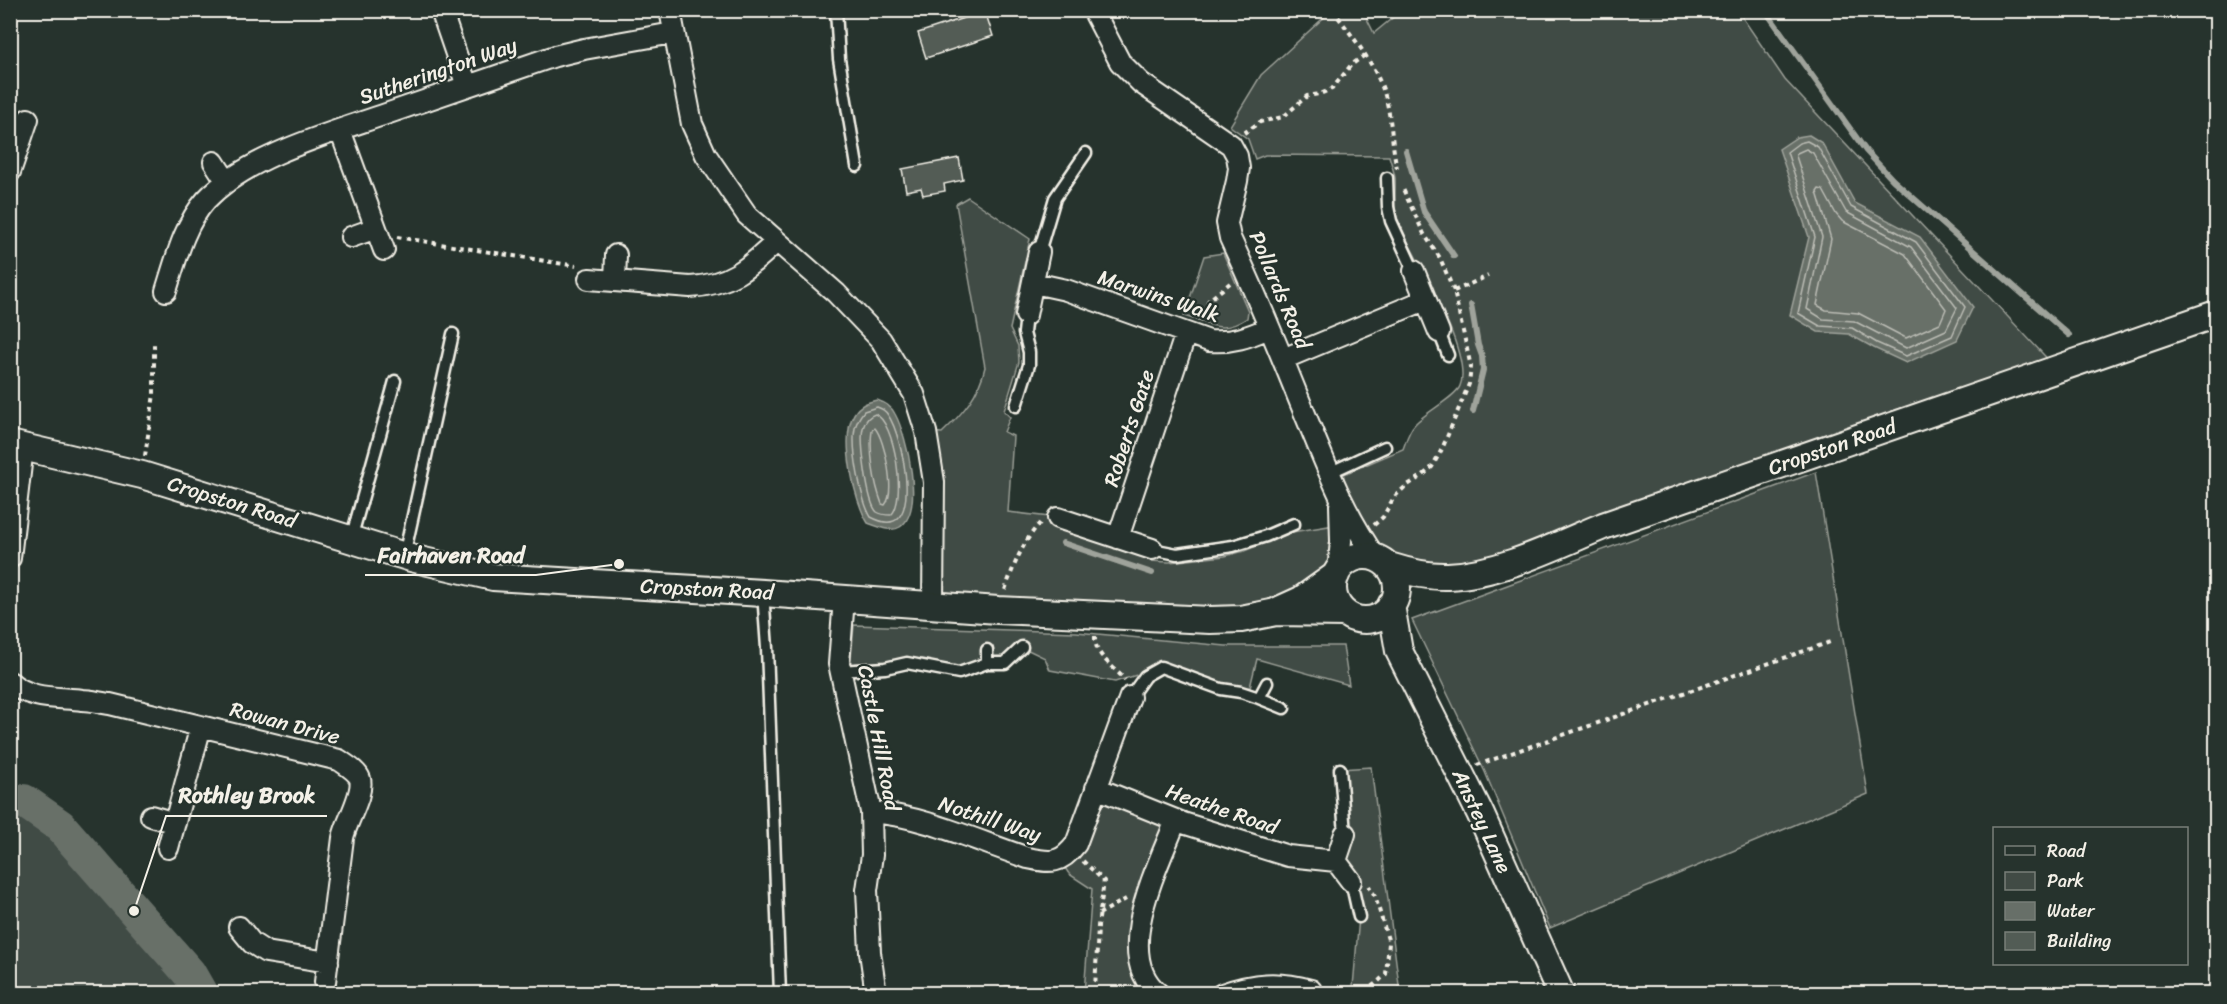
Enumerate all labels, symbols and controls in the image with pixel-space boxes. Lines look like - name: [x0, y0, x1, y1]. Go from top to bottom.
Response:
- street label: Sutherington Way: [354, 26, 522, 116]
- street label: Pollards Road: [1238, 225, 1323, 357]
- street label: Marwins Walk: [1093, 258, 1225, 334]
- street label: Roberts Gate: [1092, 364, 1166, 492]
- street label: Cropston Road: [1763, 407, 1903, 487]
- street label: Cropston Road: [163, 464, 303, 540]
- callout: Fairhaven Road: [365, 535, 536, 575]
- text: Fairhaven Road: [377, 536, 527, 575]
- street label: Cropston Road: [639, 567, 777, 612]
- street label: Castle Hill Road: [846, 662, 912, 816]
- street label: Rowan Drive: [226, 690, 345, 756]
- street label: Anstey Lane: [1441, 761, 1523, 880]
- street label: Heathe Road: [1161, 772, 1285, 847]
- callout: Rothley Brook: [166, 776, 327, 816]
- text: Rothley Brook: [177, 776, 316, 815]
- street label: Nothill Way: [934, 785, 1046, 854]
- legend: [1993, 827, 2188, 965]
- text: Road: [2047, 835, 2087, 867]
- text: Park: [2047, 865, 2084, 897]
- text: Water: [2047, 895, 2096, 927]
- text: Building: [2047, 925, 2111, 957]

